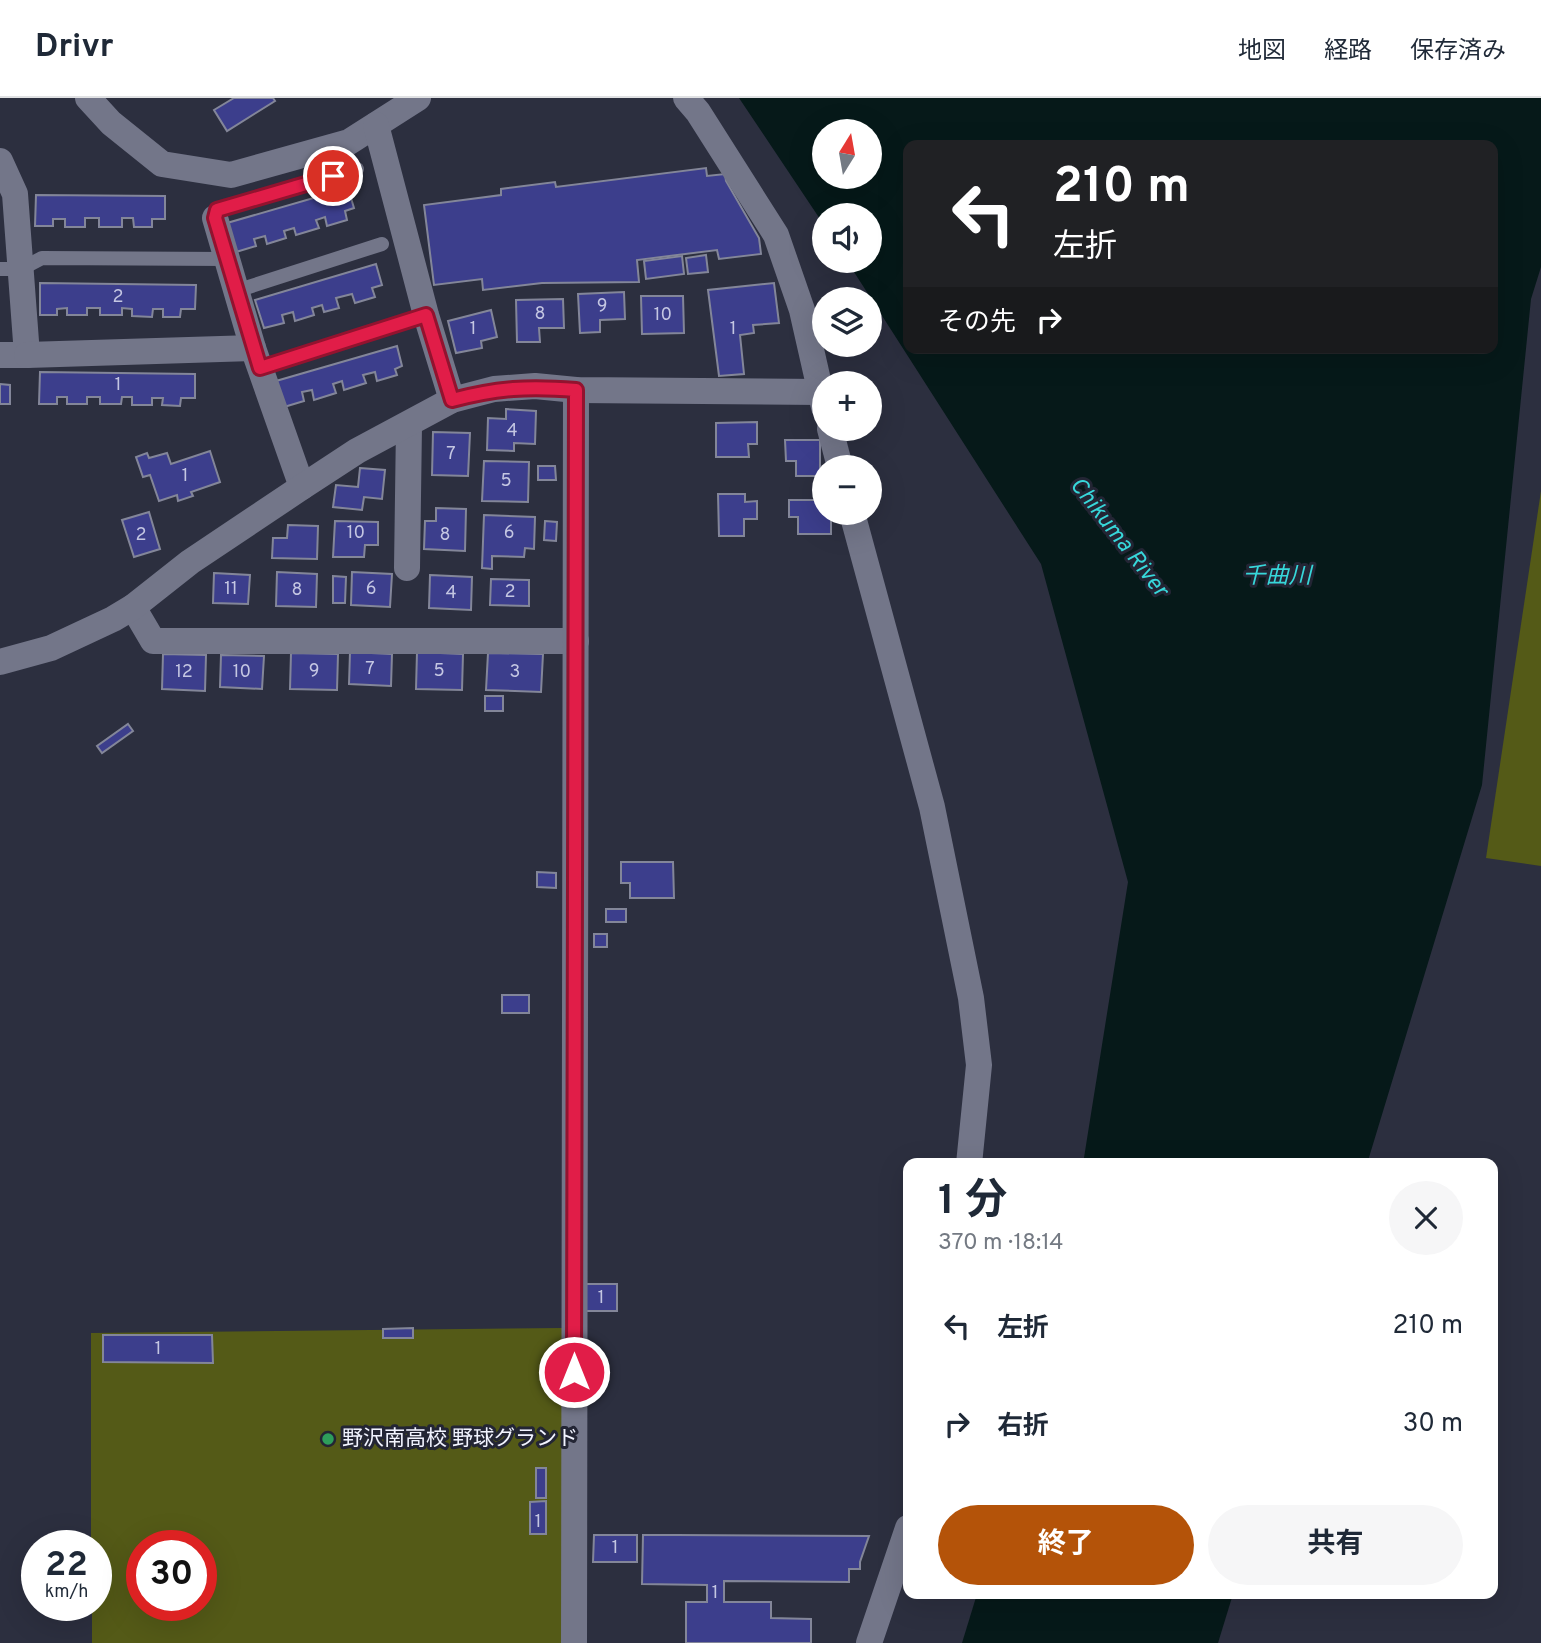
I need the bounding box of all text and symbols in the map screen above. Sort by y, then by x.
text: Drivr [35,27,114,69]
text: 地図 [1238,37,1286,67]
text: 経路 [1324,37,1372,67]
text: 保存済み [1410,37,1506,67]
north arrow [812,119,882,189]
map controls [812,119,882,525]
pin [303,146,363,206]
icon: arrive [314,157,352,195]
text: 210 m [1053,158,1190,220]
icon: left [938,168,1029,259]
button: sound [812,203,882,273]
text: 左折 [1053,228,1117,268]
house number: 2 [112,286,124,309]
button: layers [812,287,882,357]
house number: 9 [597,295,607,318]
icon: right [1030,301,1068,339]
house number: 8 [535,303,546,326]
house number: 10 [654,304,672,327]
text: その先 [938,307,1016,340]
house number: 1 [470,318,476,341]
house number: 1 [730,318,736,341]
button: + [812,371,882,441]
house number: 1 [115,374,121,397]
house number: 4 [506,420,518,443]
house number: 7 [446,443,456,466]
button: − [812,455,882,525]
house number: 1 [182,465,188,488]
house number: 5 [500,470,512,493]
water label: Chikuma River [1062,472,1175,606]
house number: 10 [347,522,365,545]
house number: 6 [504,522,514,545]
house number: 2 [135,524,147,547]
house number: 8 [440,524,451,547]
water label: 千曲川 [1243,563,1315,592]
house number: 11 [224,578,238,601]
house number: 6 [366,578,376,601]
house number: 8 [292,579,303,602]
house number: 2 [504,581,516,604]
house number: 4 [445,582,457,605]
house number: 7 [365,658,375,681]
house number: 9 [309,660,319,683]
house number: 5 [433,660,445,683]
house number: 12 [175,661,193,684]
house number: 10 [233,661,251,684]
house number: 3 [510,661,520,684]
text: 1 分 [938,1176,1007,1229]
button: close [1389,1181,1463,1255]
text: 370 m · 18:14 [938,1229,1064,1258]
house number: 1 [598,1287,604,1310]
icon: left [938,1307,976,1345]
text: 210 m [1393,1310,1463,1343]
text: 左折 [997,1313,1049,1346]
position arrow [537,1335,611,1409]
house number: 1 [155,1338,161,1361]
icon: right [938,1405,976,1443]
text: 30 m [1403,1408,1463,1441]
text: 右折 [997,1411,1049,1444]
place label: 野沢南高校 野球グランド [342,1426,578,1453]
marker: 野沢南高校 野球グランド [320,1431,336,1447]
button: 終了 [938,1505,1194,1585]
button: 共有 [1208,1505,1463,1585]
house number: 1 [535,1511,541,1534]
speed limit sign: 30 [126,1530,217,1621]
house number: 1 [612,1537,618,1560]
text: 22 [45,1544,88,1588]
text: km/h [45,1581,88,1604]
house number: 1 [712,1582,718,1605]

